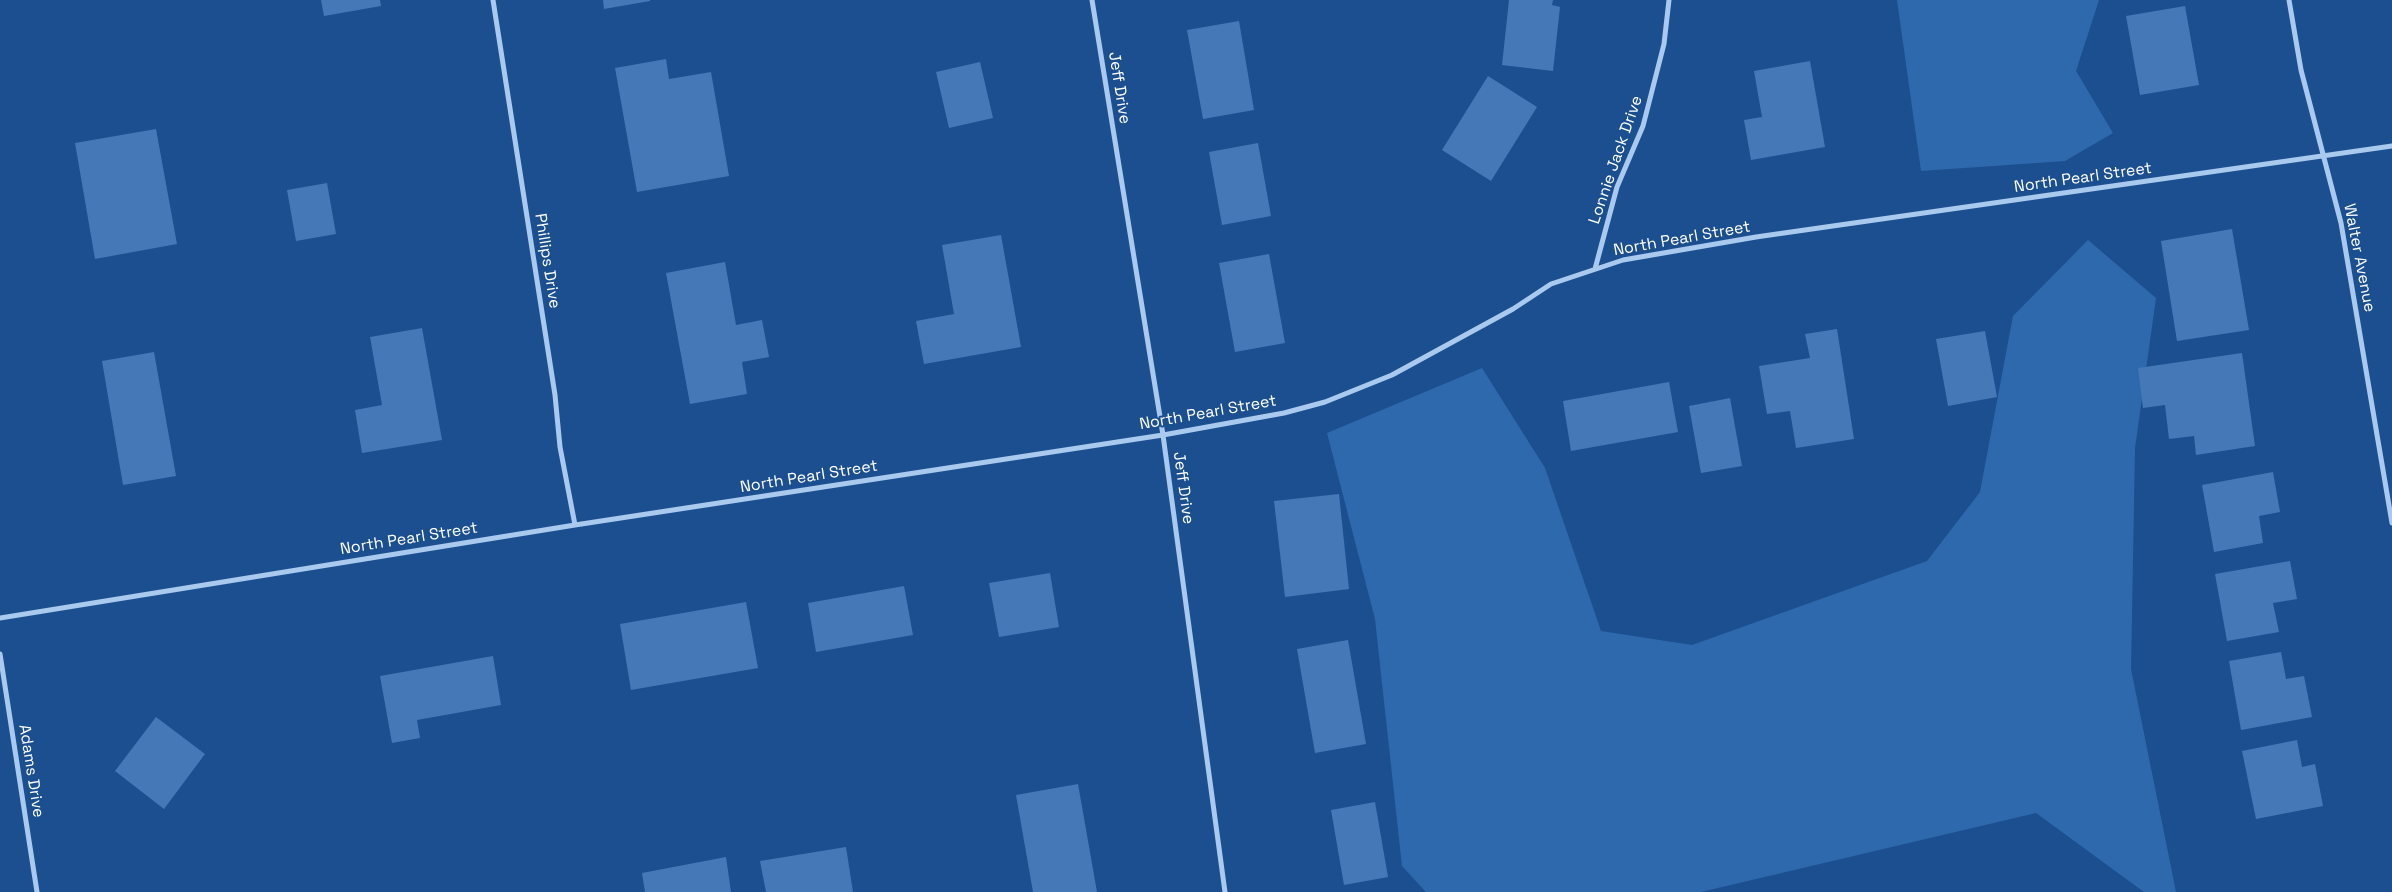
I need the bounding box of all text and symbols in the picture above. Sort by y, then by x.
street label: Jeff Drive [1104,51,1134,125]
street label: Lonnie Jack Drive [1585,93,1647,227]
street label: North Pearl Street [2013,159,2153,197]
street label: Walter Avenue [2339,202,2379,314]
street label: Phillips Drive [530,212,564,310]
street label: North Pearl Street [1612,217,1752,261]
street label: North Pearl Street [1138,391,1278,435]
street label: Jeff Drive [1168,451,1198,525]
street label: North Pearl Street [739,457,879,497]
street label: North Pearl Street [339,519,479,559]
street label: Adams Drive [14,723,48,819]

